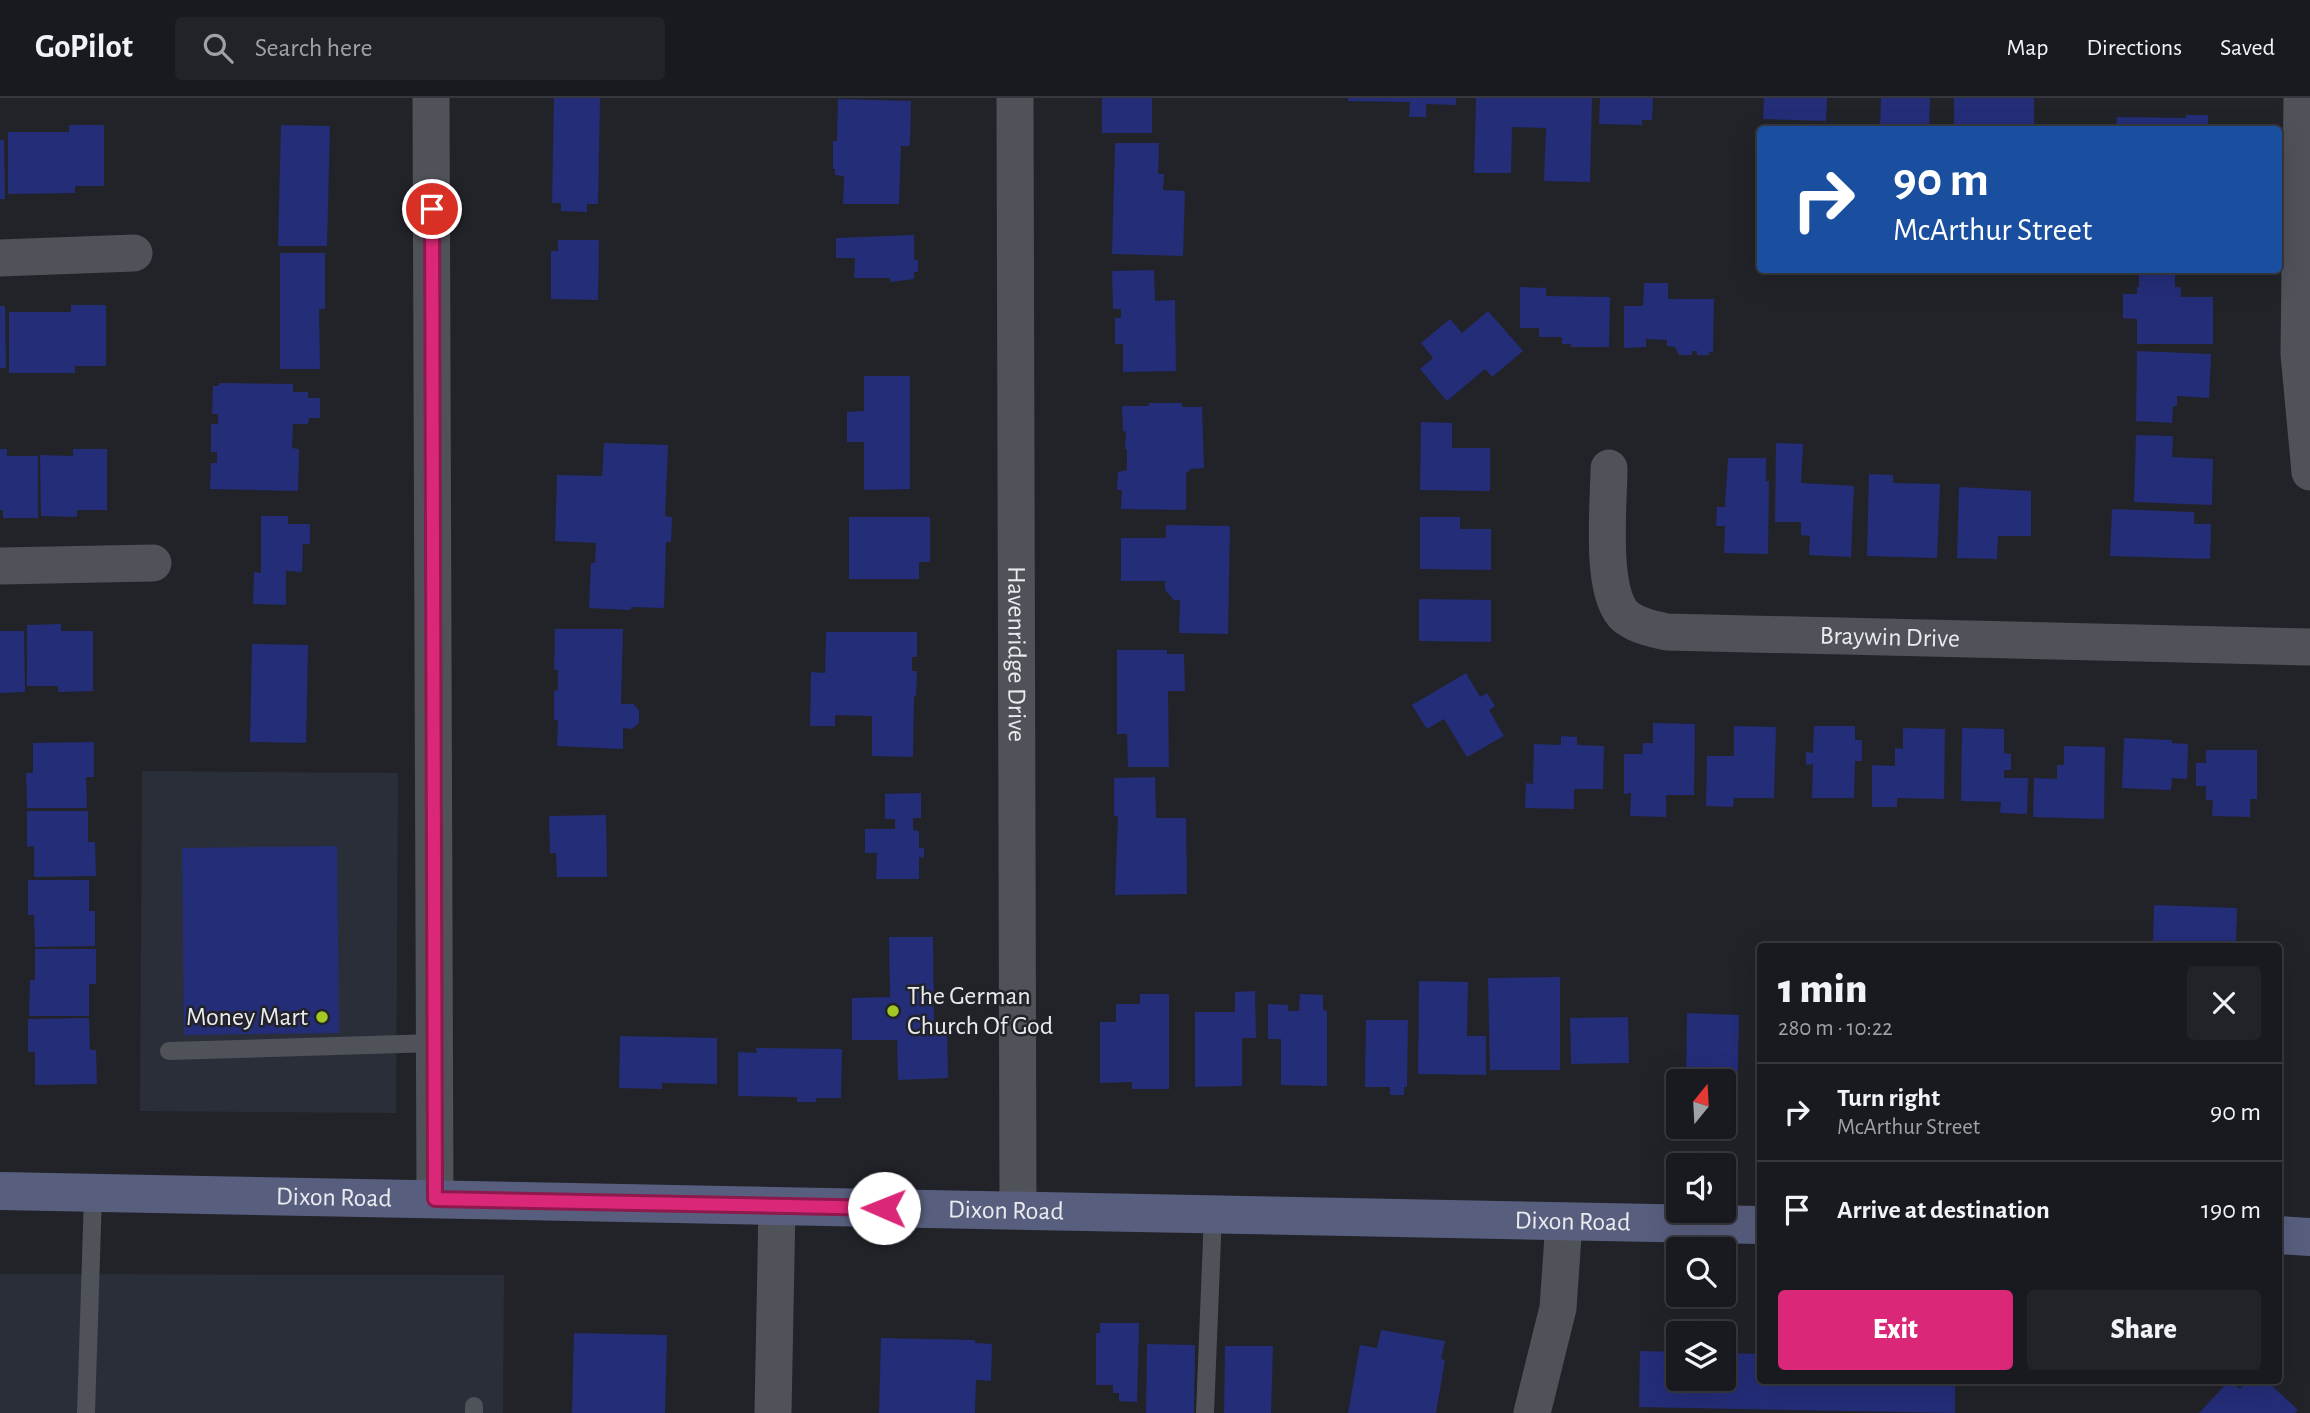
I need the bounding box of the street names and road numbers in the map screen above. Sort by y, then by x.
street label: Havenridge Drive [1003,566,1030,742]
street label: Braywin Drive [1819,623,1960,652]
street label: Dixon Road [276,1183,392,1212]
street label: Dixon Road [948,1196,1064,1225]
street label: Dixon Road [1514,1207,1631,1235]

